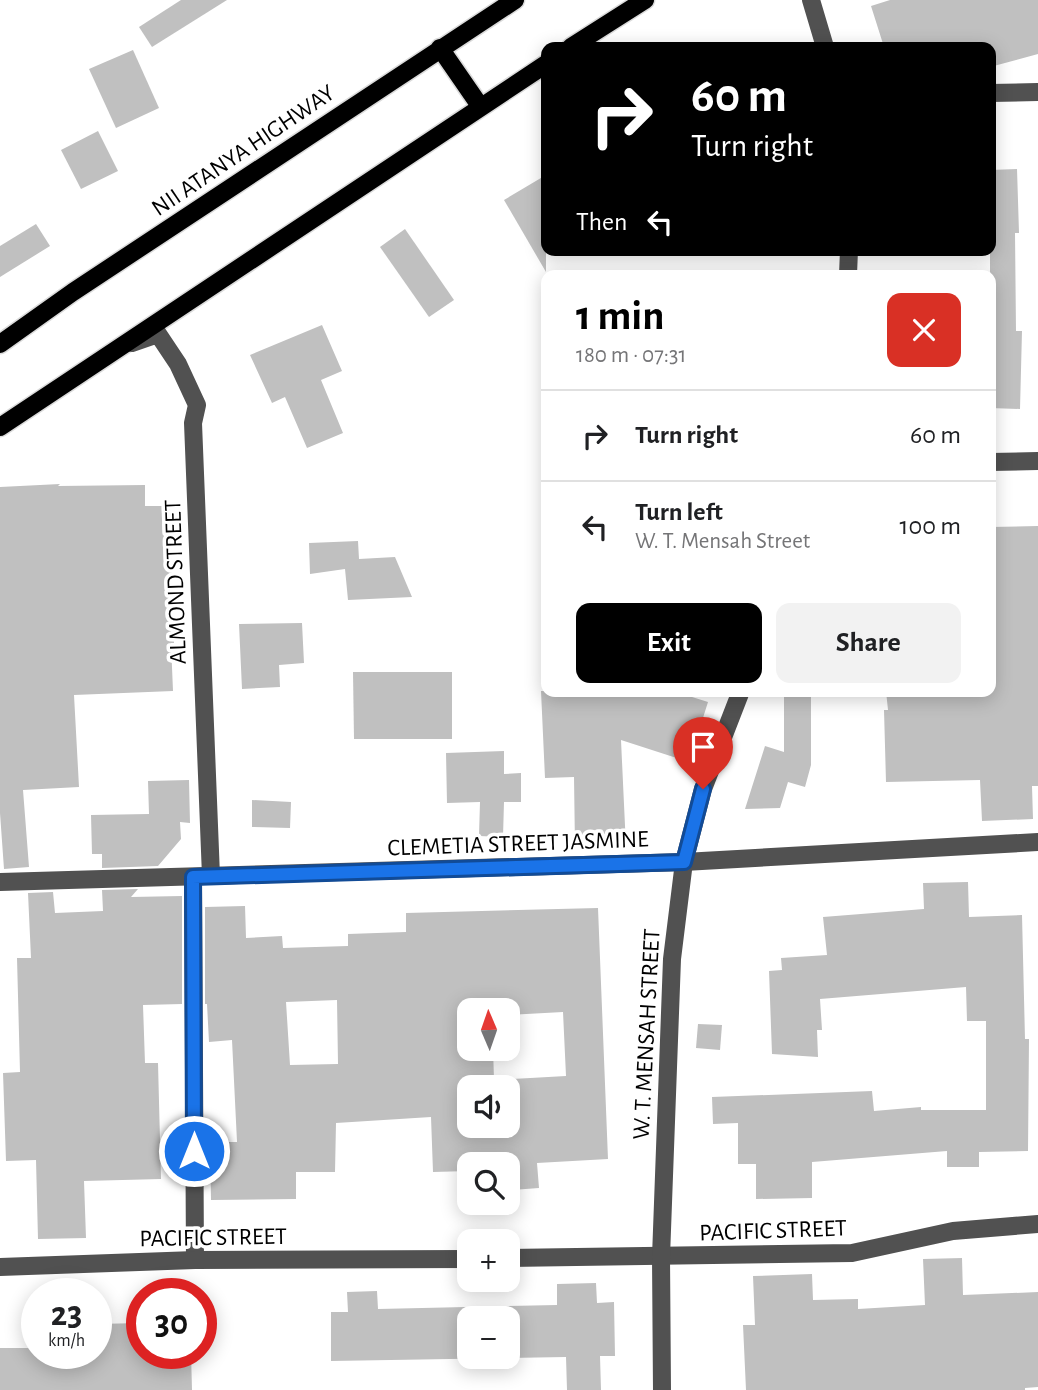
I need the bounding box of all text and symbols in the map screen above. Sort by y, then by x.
icon: right [576,70,667,161]
text: 60 m [691,72,787,121]
street label: NII ATANYA HIGHWAY [148,81,340,221]
text: Turn right [691,130,813,162]
icon: left [641,203,679,241]
text: Then [576,209,627,235]
button: close [887,293,961,367]
text: 1 min [576,295,665,337]
text: 180 m · 07:31 [576,344,686,367]
icon: right [576,417,614,455]
text: Turn right [635,422,738,448]
text: 60 m [910,422,961,448]
street label: ALMOND STREET [161,499,191,665]
text: Turn left [635,499,723,525]
icon: left [576,508,614,546]
text: 100 m [900,513,961,539]
text: W. T. Mensah Street [635,530,810,553]
button: Exit [576,603,762,683]
button: Share [776,603,961,683]
pin [673,717,733,789]
icon: arrive [684,728,722,766]
street label: CLEMETIA STREET JASMINE [387,827,650,861]
street label: W. T. MENSAH STREET [629,928,665,1140]
north arrow [457,998,520,1060]
map controls [457,998,520,1369]
button: sound [457,1075,520,1138]
position arrow [157,1114,231,1188]
button: search [457,1152,520,1215]
street label: PACIFIC STREET [699,1216,847,1246]
street label: PACIFIC STREET [139,1225,287,1251]
button: + [457,1229,520,1292]
speed limit sign: 30 [126,1278,217,1369]
text: 23 [51,1297,82,1332]
button: − [457,1306,520,1369]
text: km/h [48,1332,85,1350]

